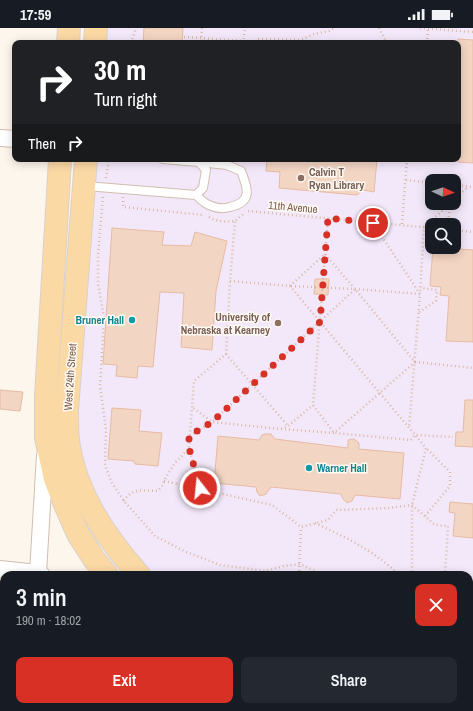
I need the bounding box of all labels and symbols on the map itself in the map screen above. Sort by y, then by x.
place label: Calvin T Ryan Library [309,165,364,192]
marker: Calvin T Ryan Library [296,173,306,183]
north arrow [425,174,461,210]
street label: 11th Avenue [268,198,318,216]
pin [356,206,390,240]
place label: University of Nebraska at Kearney [181,310,270,337]
place label: Bruner Hall [75,313,124,327]
marker: Bruner Hall [127,315,137,325]
marker: University of Nebraska at Kearney [273,318,283,328]
street label: West 24th Street [61,343,79,411]
place label: Warner Hall [317,461,367,475]
marker: Warner Hall [304,463,314,473]
position arrow [179,467,221,509]

